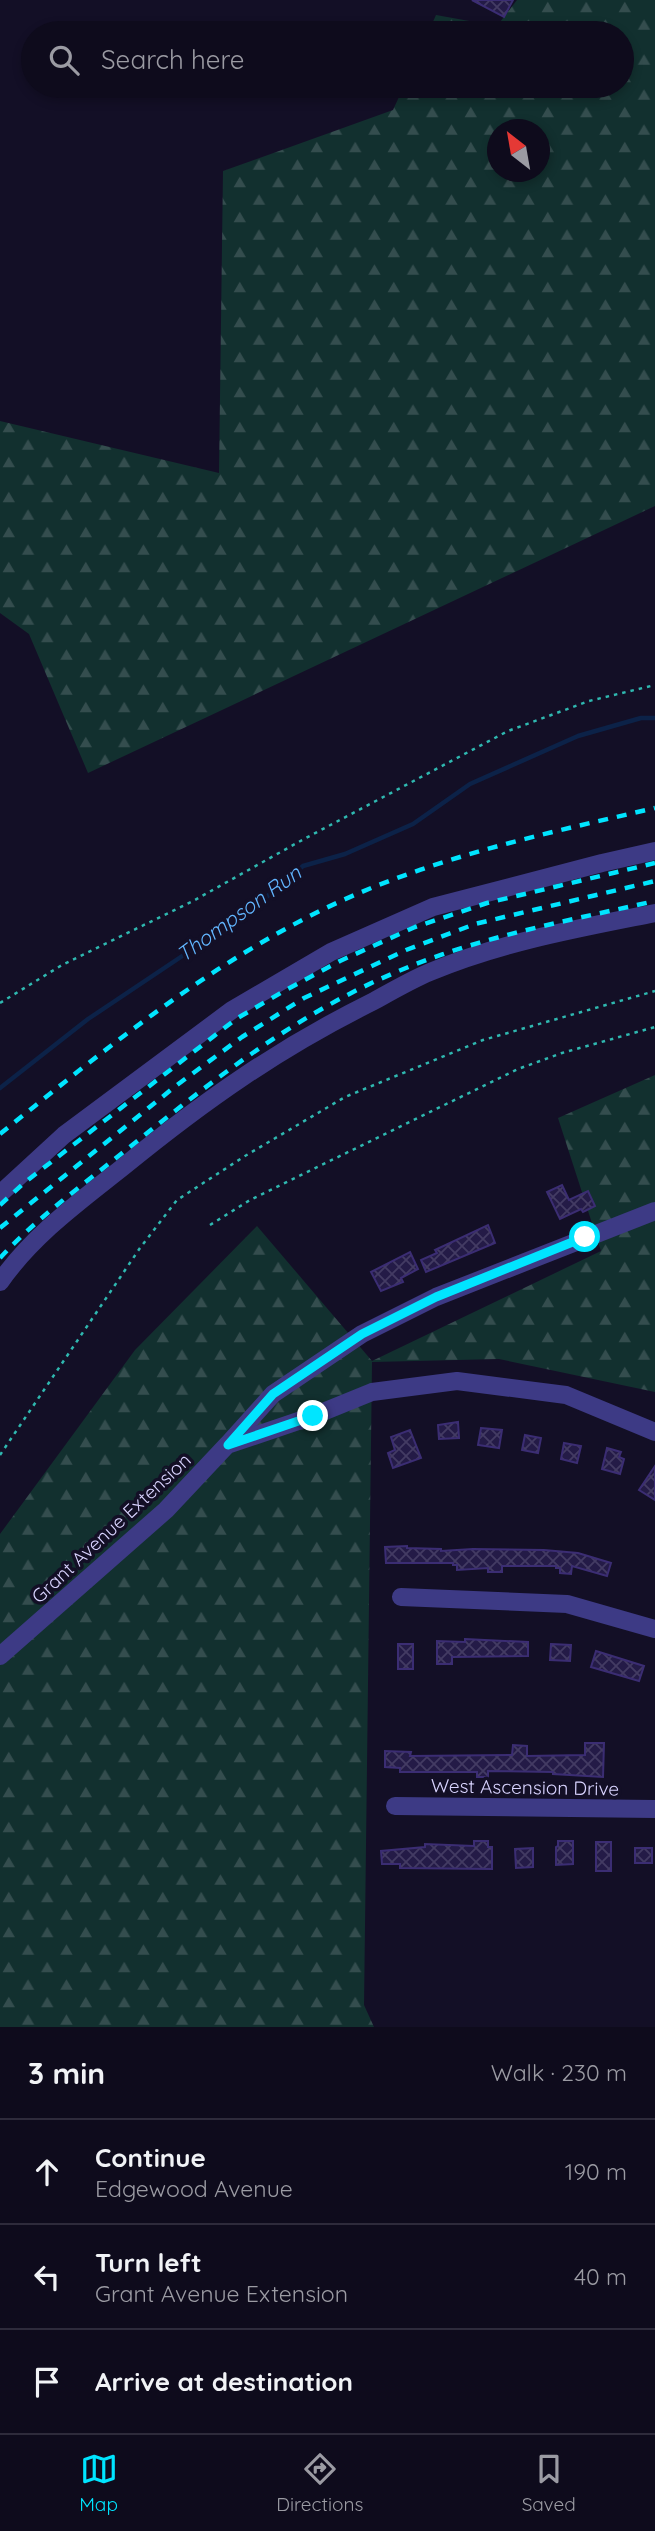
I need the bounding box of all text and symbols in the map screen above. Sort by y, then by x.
search box [21,21,634,98]
icon: search [45,41,83,79]
text: Search here [101,43,245,76]
north arrow [487,119,550,182]
water label: Thompson Run [171,859,306,967]
route start [569,1221,600,1252]
route end [297,1400,328,1431]
street label: Grant Avenue Extension [26,1448,196,1608]
street label: West Ascension Drive [431,1773,619,1801]
text: 3 min [28,2054,105,2092]
text: Walk · 230 m [491,2058,627,2087]
text: Continue [95,2141,206,2174]
icon: ahead [28,2153,66,2191]
text: 190 m [565,2157,627,2186]
text: Edgewood Avenue [95,2174,293,2203]
text: Turn left [95,2246,202,2279]
icon: left [28,2258,66,2296]
text: 40 m [574,2262,627,2291]
text: Grant Avenue Extension [95,2279,348,2308]
icon: arrive [28,2363,66,2401]
text: Arrive at destination [95,2365,353,2398]
tab: Map [79,2450,118,2516]
tab: Directions [276,2450,363,2516]
tab: Saved [522,2450,576,2516]

